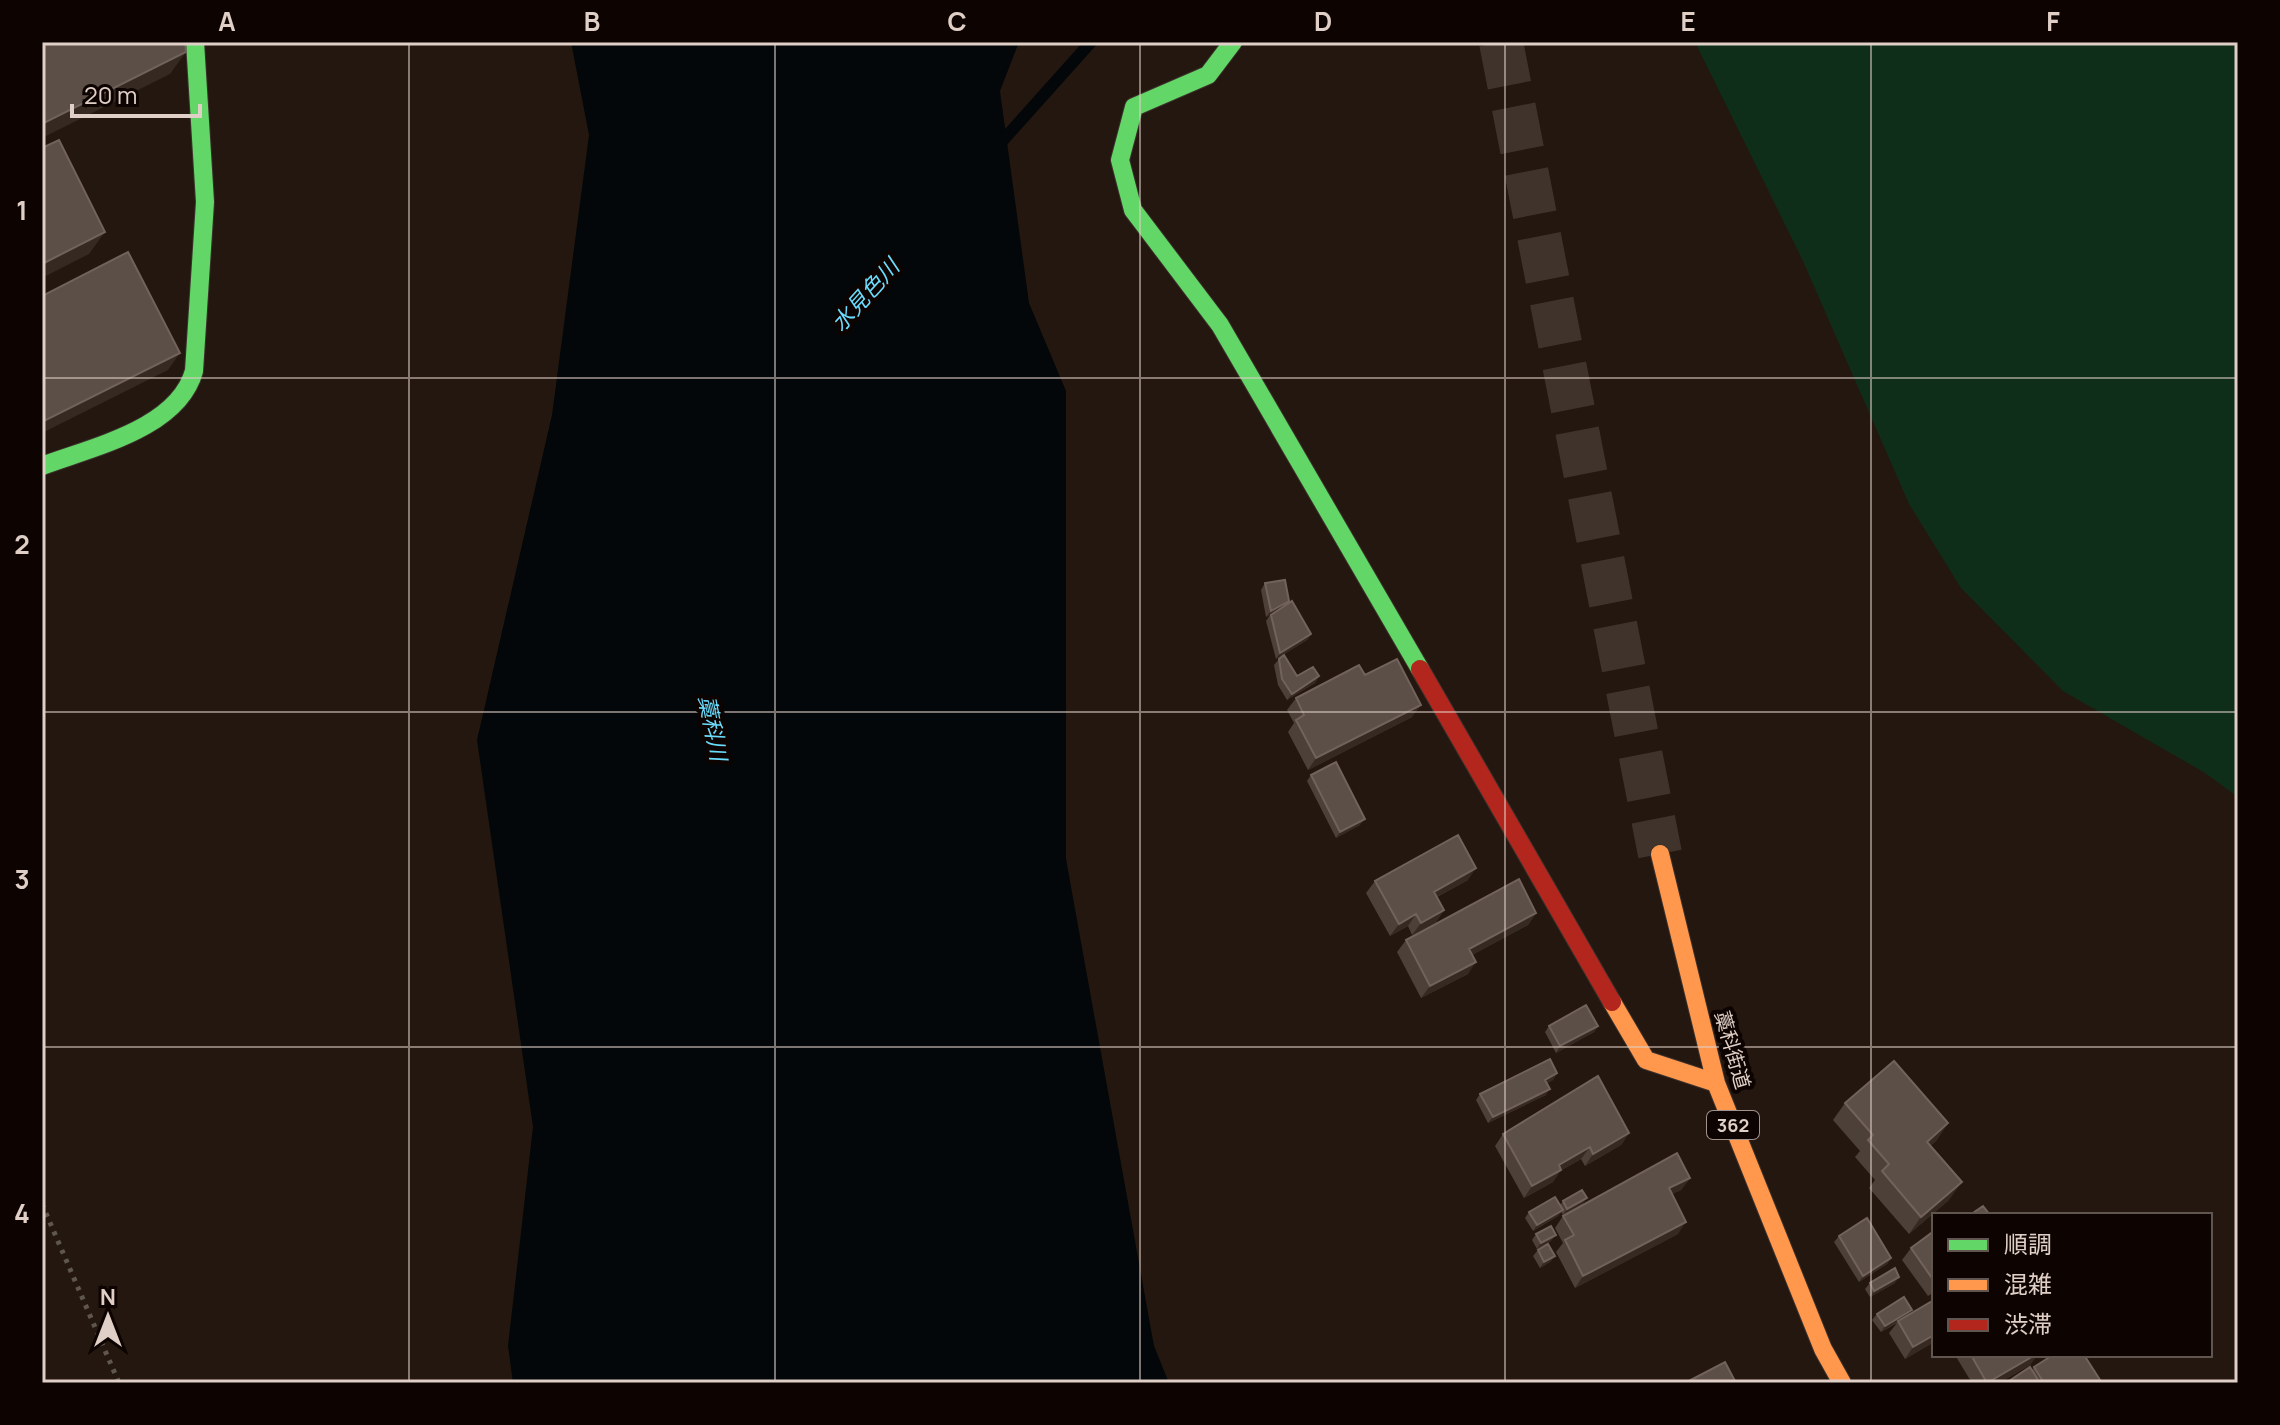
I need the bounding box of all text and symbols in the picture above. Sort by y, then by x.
text: A [218,3,236,39]
text: B [584,3,600,39]
text: C [947,3,967,39]
text: D [1314,3,1332,39]
text: E [1680,3,1696,39]
text: F [2046,3,2060,39]
scale bar [72,68,200,118]
text: 20 m [84,78,137,111]
text: 1 [16,192,28,228]
water label: 水見色川 [824,251,907,338]
text: 2 [14,526,30,562]
water label: 藁科川 [692,693,734,765]
text: 3 [14,861,30,897]
street label: 藁科街道 [1709,1008,1757,1092]
road number: 362 [1707,1111,1759,1139]
text: 4 [14,1195,30,1231]
legend [1932,1213,2212,1357]
text: 順調 [2004,1227,2052,1260]
text: 混雑 [2004,1267,2052,1300]
north arrow [68,1277,148,1357]
text: N [100,1282,116,1312]
text: 渋滞 [2004,1307,2052,1340]

